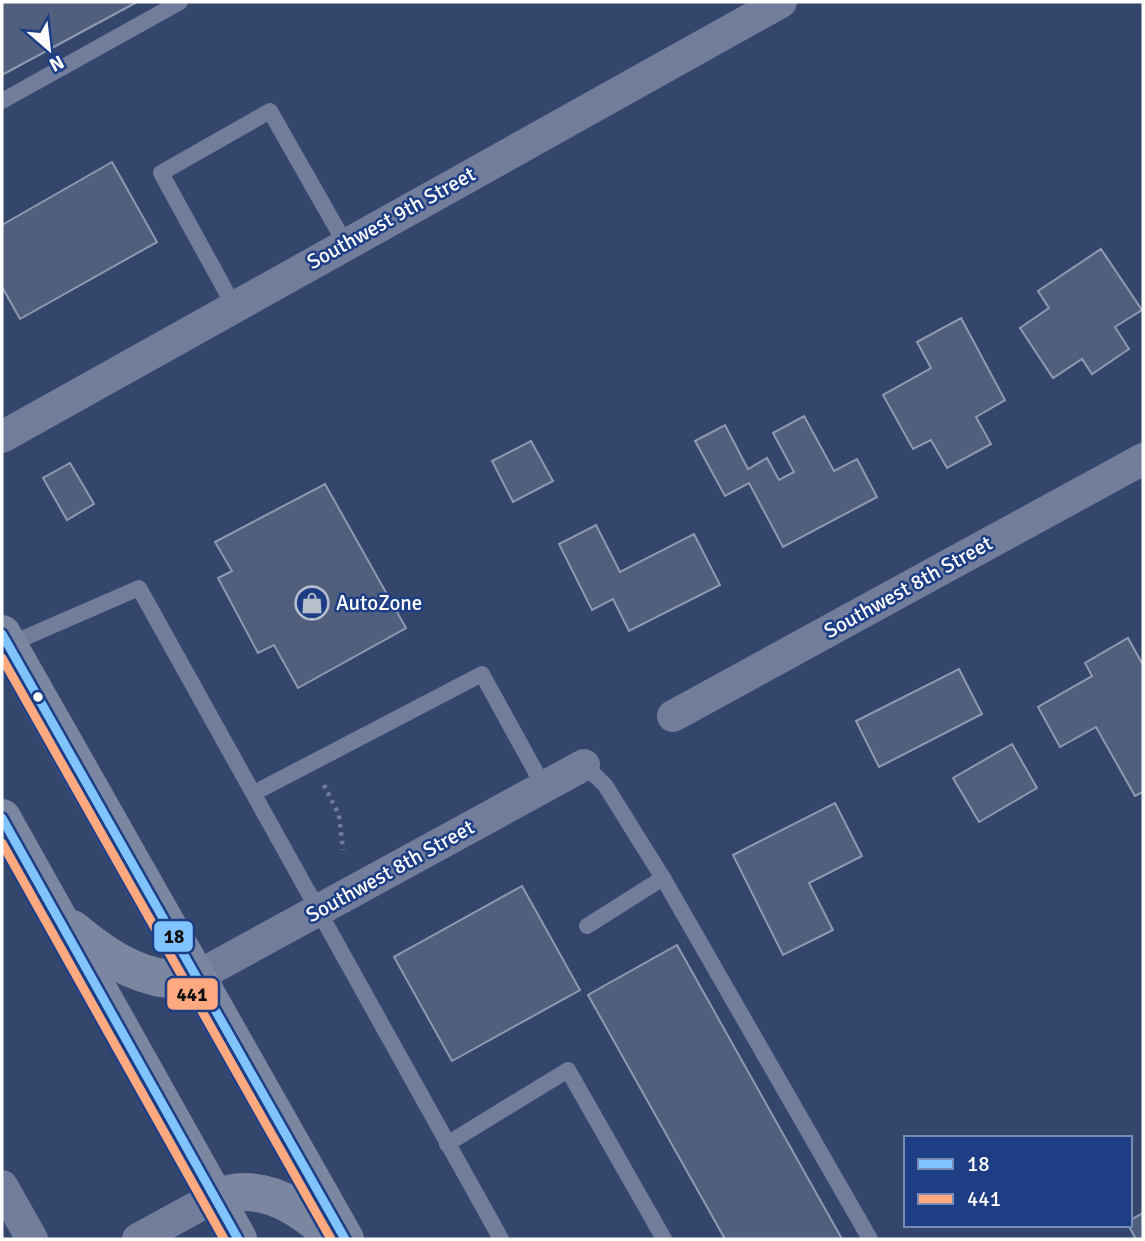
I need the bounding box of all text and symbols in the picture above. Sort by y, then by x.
north arrow [14,14,84,84]
text: N [45,49,68,77]
street label: Southwest 9th Street [302,161,480,275]
street label: Southwest 8th Street [819,530,997,644]
shop icon: AutoZone [293,584,331,622]
place label: AutoZone [336,590,422,616]
unlabelled marker [31,690,45,704]
street label: Southwest 8th Street [301,814,479,928]
line badge: 18 [153,920,194,953]
text: 18 [164,925,184,949]
line badge: 441 [166,977,219,1011]
text: 441 [177,983,207,1007]
legend [904,1136,1131,1227]
text: 18 [967,1151,990,1177]
text: 441 [967,1186,1001,1212]

